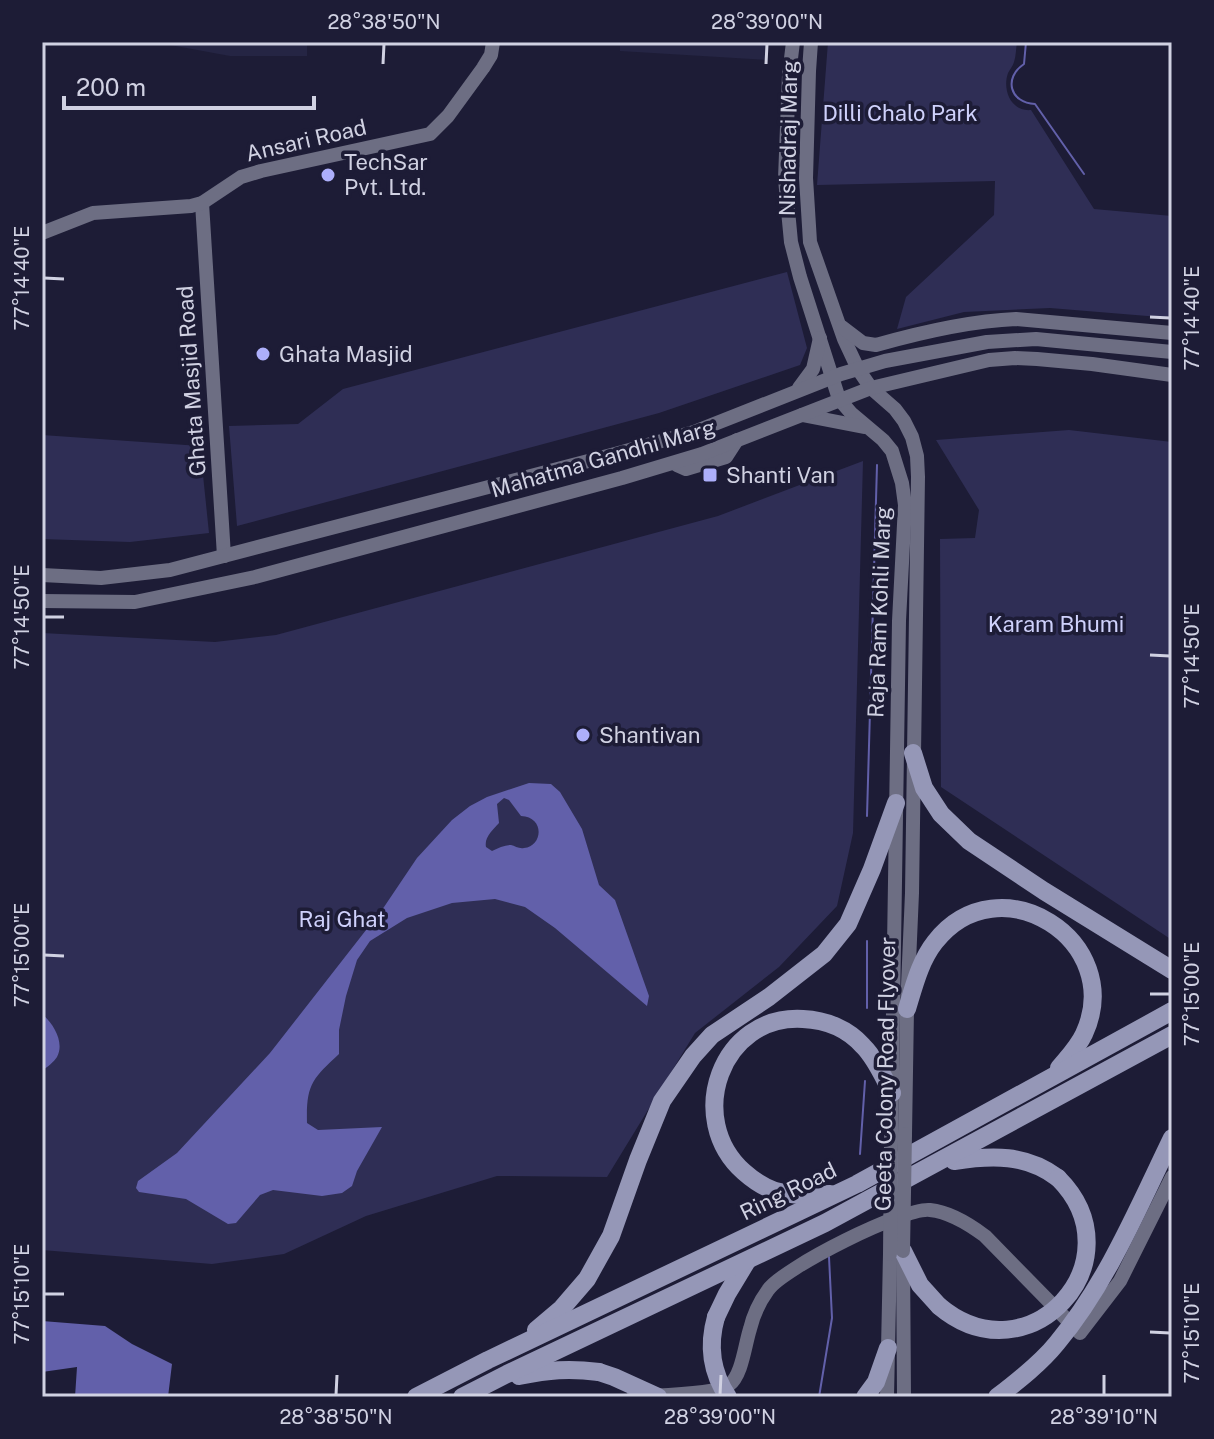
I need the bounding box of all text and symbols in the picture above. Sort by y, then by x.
text: 28°38'50"N [327,10,441,34]
text: 28°39'00"N [711,10,823,34]
scale bar [64,60,314,110]
street label: Nishadraj Marg [774,60,802,216]
text: 200 m [76,73,146,101]
park label: Dilli Chalo Park [822,100,978,126]
street label: Ansari Road [243,113,369,167]
place label: TechSar Pvt. Ltd. [344,149,428,200]
marker: TechSar Pvt. Ltd. [319,166,337,184]
text: 77°14'40"E [10,226,34,330]
text: 77°14'40"E [1180,266,1204,370]
street label: Ghata Masjid Road [171,285,211,477]
place label: Ghata Masjid [279,341,413,367]
marker: Ghata Masjid [254,345,272,363]
street label: Mahatma Gandhi Marg [488,413,718,503]
place label: Shanti Van [726,462,835,488]
marker: Shanti Van [701,466,719,484]
street label: Raja Ram Kohli Marg [862,506,896,718]
text: 77°14'50"E [10,564,34,670]
text: 77°14'50"E [1180,603,1204,709]
park label: Karam Bhumi [988,611,1124,637]
place label: Shantivan [599,722,700,748]
marker: Shantivan [574,726,592,744]
text: 77°15'00"E [10,903,34,1007]
park label: Raj Ghat [299,906,385,932]
street label: Geeta Colony Road Flyover [870,937,900,1211]
text: 77°15'00"E [1180,942,1204,1046]
street label: Ring Road [735,1156,841,1226]
text: 77°15'10"E [10,1244,34,1344]
text: 77°15'10"E [1180,1283,1204,1383]
text: 28°38'50"N [279,1405,393,1429]
text: 28°39'00"N [664,1405,776,1429]
text: 28°39'10"N [1050,1405,1158,1429]

